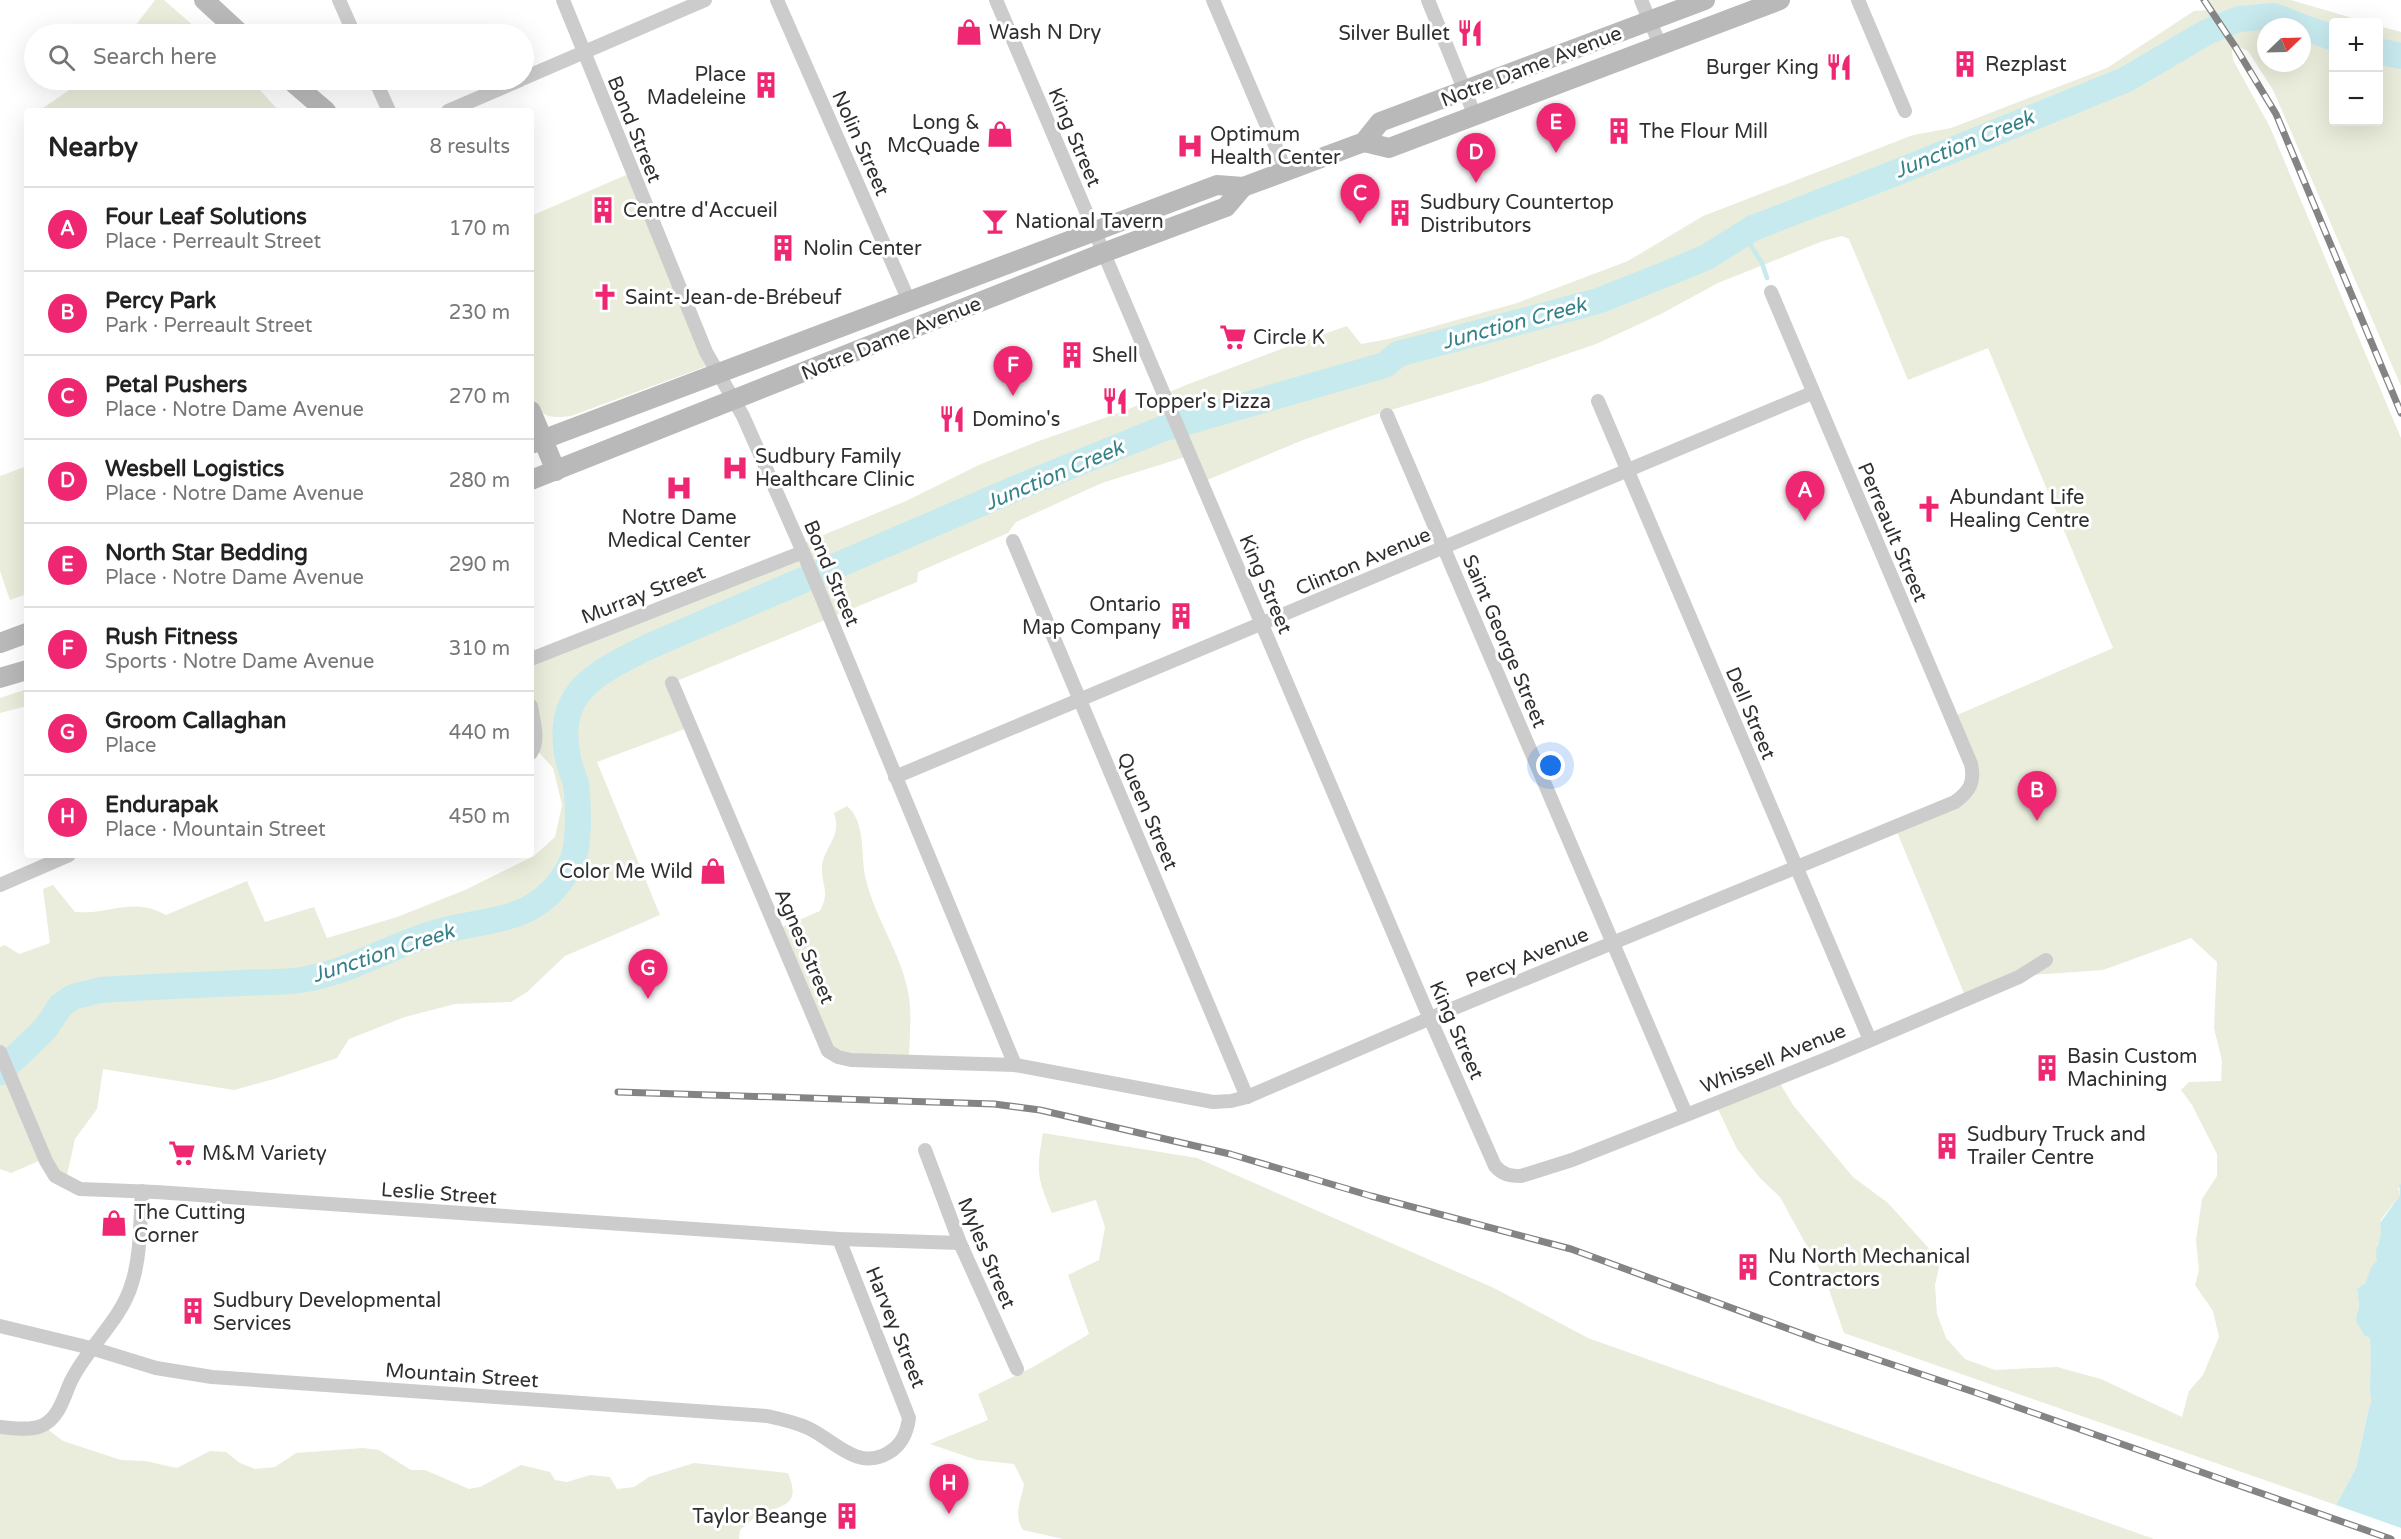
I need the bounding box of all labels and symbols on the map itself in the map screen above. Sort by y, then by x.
shop icon: Wash N Dry [954,17,984,47]
restaurant icon: Silver Bullet [1455,18,1485,48]
north arrow [2257,18,2311,72]
place label: Wash N Dry [989,21,1101,45]
street label: Notre Dame Avenue [1437,21,1625,113]
place label: Silver Bullet [1338,22,1450,46]
building icon: Rezplast [1950,49,1980,79]
restaurant icon: Burger King [1824,52,1854,82]
place label: Rezplast [1985,53,2067,77]
place label: Burger King [1706,56,1819,80]
place label: Place Madeleine [647,63,746,110]
building icon: Place Madeleine [751,70,781,100]
street label: Bond Street [602,72,667,187]
street label: King Street [1042,84,1106,191]
street label: Nolin Street [826,87,894,200]
pin: E [1536,104,1576,153]
water label: Junction Creek [1891,105,2039,184]
place label: Long & McQuade [887,111,980,158]
building icon: The Flour Mill [1604,116,1634,146]
shop icon: Long & McQuade [985,119,1015,149]
place label: The Flour Mill [1639,120,1768,144]
place label: Optimum Health Center [1210,123,1341,170]
hospital icon: Optimum Health Center [1175,131,1205,161]
pin: D [1456,134,1496,183]
pin: C [1340,174,1380,224]
place label: Sudbury Countertop Distributors [1420,191,1614,238]
building icon: Centre d'Accueil [588,195,618,225]
building icon: Sudbury Countertop Distributors [1385,198,1415,228]
place label: Centre d'Accueil [623,199,778,223]
bar icon: National Tavern [980,206,1010,236]
place label: National Tavern [1015,210,1164,234]
building icon: Nolin Center [768,233,798,263]
place label: Nolin Center [803,237,922,261]
church icon: Saint-Jean-de-Brébeuf [590,282,620,312]
place label: Saint-Jean-de-Brébeuf [625,286,842,310]
street label: Notre Dame Avenue [798,292,985,386]
water label: Junction Creek [1439,292,1590,355]
supermarket icon: Circle K [1218,322,1248,352]
place label: Circle K [1253,326,1325,350]
building icon: Shell [1057,340,1087,370]
place label: Shell [1092,344,1138,368]
pin: F [994,346,1032,396]
restaurant icon: Topper's Pizza [1100,386,1130,416]
place label: Topper's Pizza [1135,390,1271,414]
restaurant icon: Domino's [937,404,967,434]
place label: Domino's [972,408,1060,432]
water label: Junction Creek [981,434,1129,516]
place label: Sudbury Family Healthcare Clinic [755,445,915,492]
hospital icon: Sudbury Family Healthcare Clinic [720,453,750,483]
street label: Perreault Street [1852,459,1932,606]
pin: A [1786,472,1824,521]
hospital icon: Notre Dame Medical Center [664,473,694,503]
place label: Abundant Life Healing Centre [1949,486,2090,533]
church icon: Abundant Life Healing Centre [1914,494,1944,524]
place label: Notre Dame Medical Center [607,506,751,553]
street label: Bond Street [798,517,864,630]
street label: Clinton Avenue [1292,523,1435,601]
street label: King Street [1233,531,1297,638]
street label: Saint George Street [1457,551,1552,732]
street label: Murray Street [578,560,709,630]
place label: Ontario Map Company [1022,593,1161,640]
building icon: Ontario Map Company [1166,601,1196,631]
street label: Dell Street [1720,663,1780,764]
street label: Queen Street [1112,749,1183,874]
your location [1536,751,1565,780]
pin: B [2018,772,2056,821]
shop icon: Color Me Wild [698,856,728,886]
place label: Color Me Wild [559,860,693,884]
street label: Agnes Street [769,885,839,1008]
water label: Junction Creek [309,918,459,988]
street label: Percy Avenue [1463,922,1592,993]
pin: G [628,950,668,999]
street label: King Street [1424,977,1489,1084]
street label: Whissell Avenue [1697,1019,1850,1099]
place label: Basin Custom Machining [2067,1045,2197,1092]
building icon: Basin Custom Machining [2032,1053,2062,1083]
place label: Sudbury Truck and Trailer Centre [1967,1123,2146,1170]
building icon: Sudbury Truck and Trailer Centre [1932,1131,1962,1161]
supermarket icon: M&M Variety [167,1138,197,1168]
place label: M&M Variety [202,1142,327,1166]
street label: Leslie Street [380,1178,498,1210]
street label: Myles Street [952,1194,1020,1313]
place label: The Cutting Corner [134,1201,246,1248]
shop icon: The Cutting Corner [99,1208,129,1238]
place label: Nu North Mechanical Contractors [1768,1245,1970,1292]
building icon: Nu North Mechanical Contractors [1733,1252,1763,1282]
street label: Harvey Street [860,1263,930,1392]
place label: Sudbury Developmental Services [213,1289,441,1336]
building icon: Sudbury Developmental Services [178,1296,208,1326]
street label: Mountain Street [384,1359,540,1393]
pin: H [930,1464,968,1514]
building icon: Taylor Beange [832,1501,862,1531]
place label: Taylor Beange [692,1505,827,1529]

